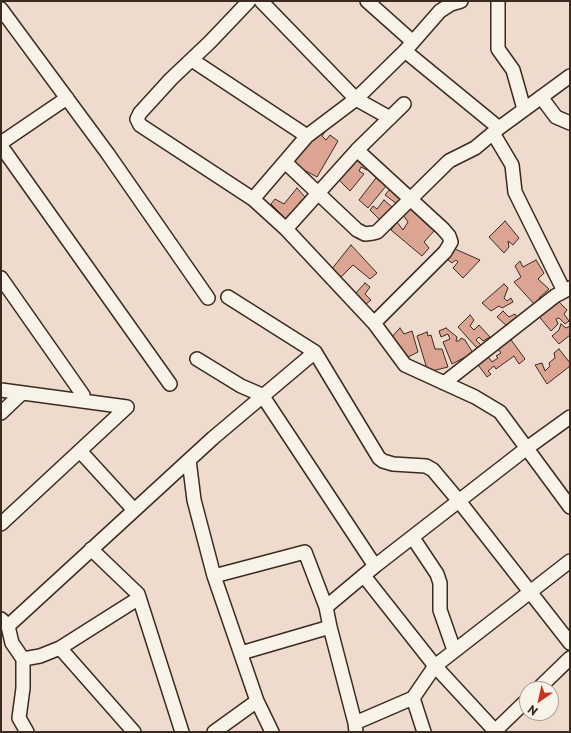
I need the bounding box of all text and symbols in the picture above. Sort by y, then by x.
north arrow [519,681,559,721]
text: N [524,701,541,720]

